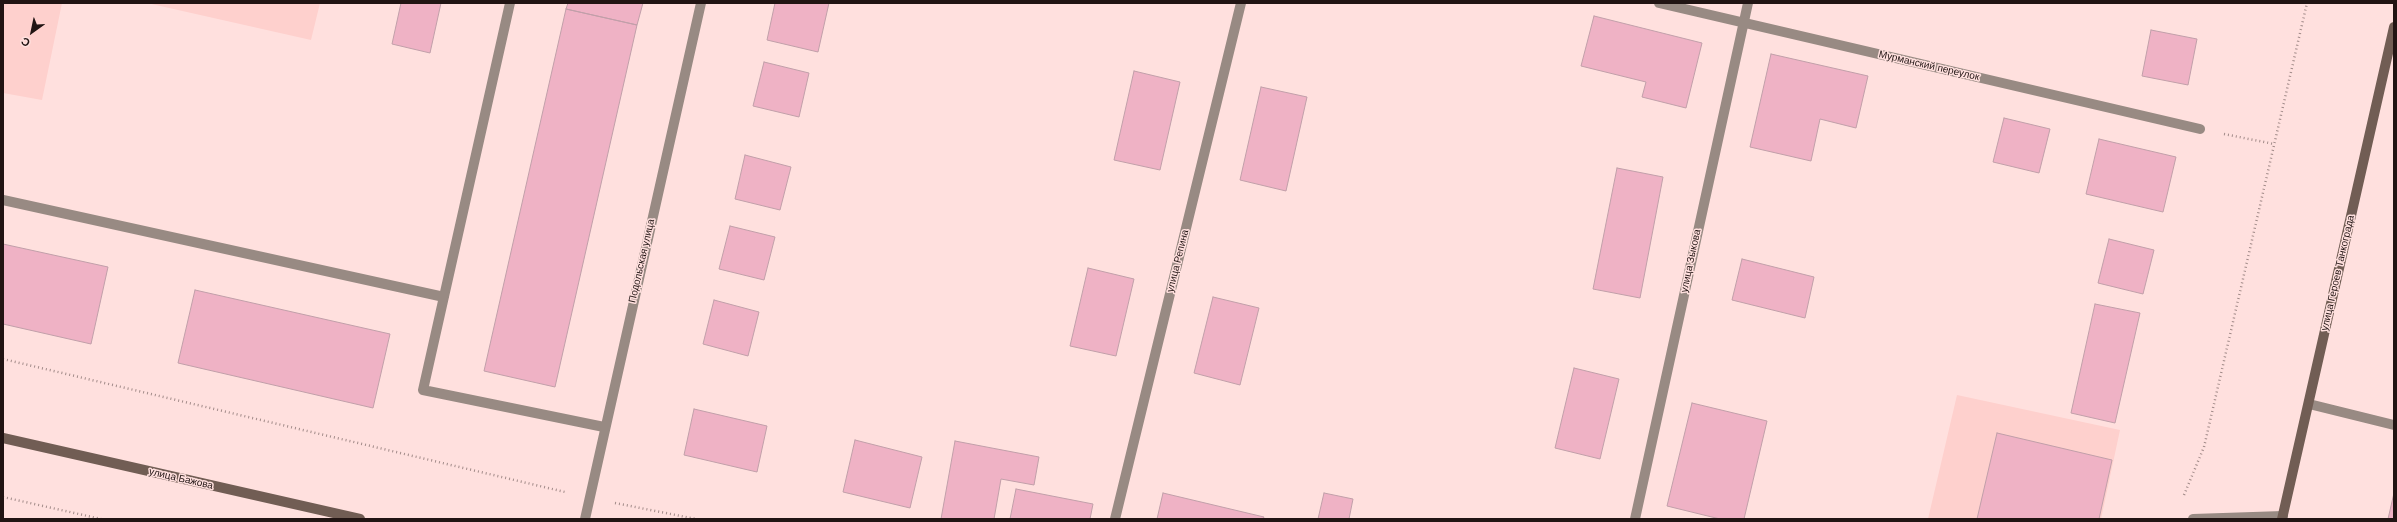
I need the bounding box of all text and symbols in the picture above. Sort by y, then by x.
north arrow [12,12,52,52]
text: С [19,35,32,49]
street label: Мурманский переулок [1878,49,1980,83]
street label: улица Героев Танкограда [2319,214,2357,332]
street label: Подольская улица [627,218,657,304]
street label: улица Репина [1164,228,1192,294]
street label: улица Зыкова [1678,228,1704,294]
street label: улица Бажова [148,466,214,492]

